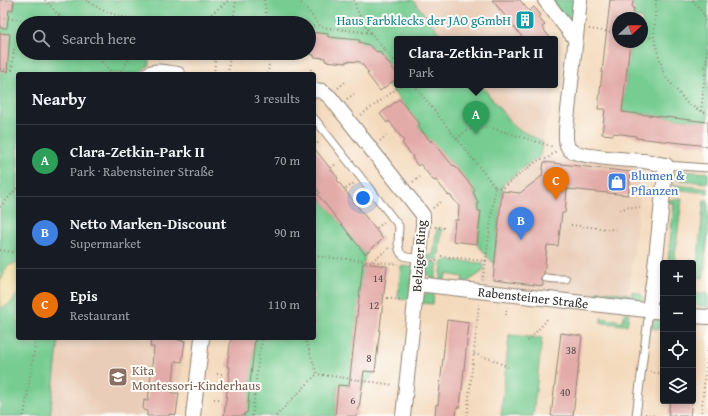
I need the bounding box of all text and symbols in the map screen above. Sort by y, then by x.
building icon: Haus Farbklecks der JAO gGmbH [514,9,536,31]
place label: Haus Farbklecks der JAO gGmbH [337,11,511,30]
north arrow [612,12,648,48]
search box [16,16,316,60]
icon: search [30,27,52,49]
text: Search here [62,28,136,49]
popup [394,36,558,88]
text: Clara-Zetkin-Park II [409,42,543,63]
text: Park [409,63,434,82]
text: Nearby [32,86,86,111]
text: 3 results [254,89,300,108]
pin: A [463,101,489,134]
text: Clara-Zetkin-Park II [70,141,205,162]
text: A [41,151,49,170]
text: 70 m [274,151,300,170]
text: Park · Rabensteiner Straße [70,162,214,181]
place label: Blumen & Pflanzen [631,166,685,200]
pin: C [543,167,569,200]
shop icon: Blumen & Pflanzen [606,171,628,193]
your location [353,188,373,208]
pin: B [508,207,534,240]
text: Netto Marken-Discount [70,213,226,234]
street label: Belziger Ring [407,219,431,293]
text: B [41,223,49,242]
text: 90 m [274,223,300,242]
text: Supermarket [70,234,141,253]
map controls [660,260,696,404]
button: + [660,260,696,296]
house number: 14 [373,270,383,286]
street label: Rabensteiner Straße [477,282,589,313]
text: Epis [70,285,98,306]
text: C [41,295,49,314]
text: 110 m [268,295,300,314]
button: − [660,296,696,332]
house number: 12 [369,297,379,313]
text: Restaurant [70,306,130,325]
button: locate [660,332,696,368]
house number: 38 [566,342,576,358]
house number: 8 [366,350,372,366]
place label: Kita Montessori-Kinderhaus [132,361,260,395]
school or university icon: Kita Montessori-Kinderhaus [107,366,129,388]
button: layers [660,368,696,404]
house number: 40 [560,384,570,400]
house number: 6 [350,392,356,408]

